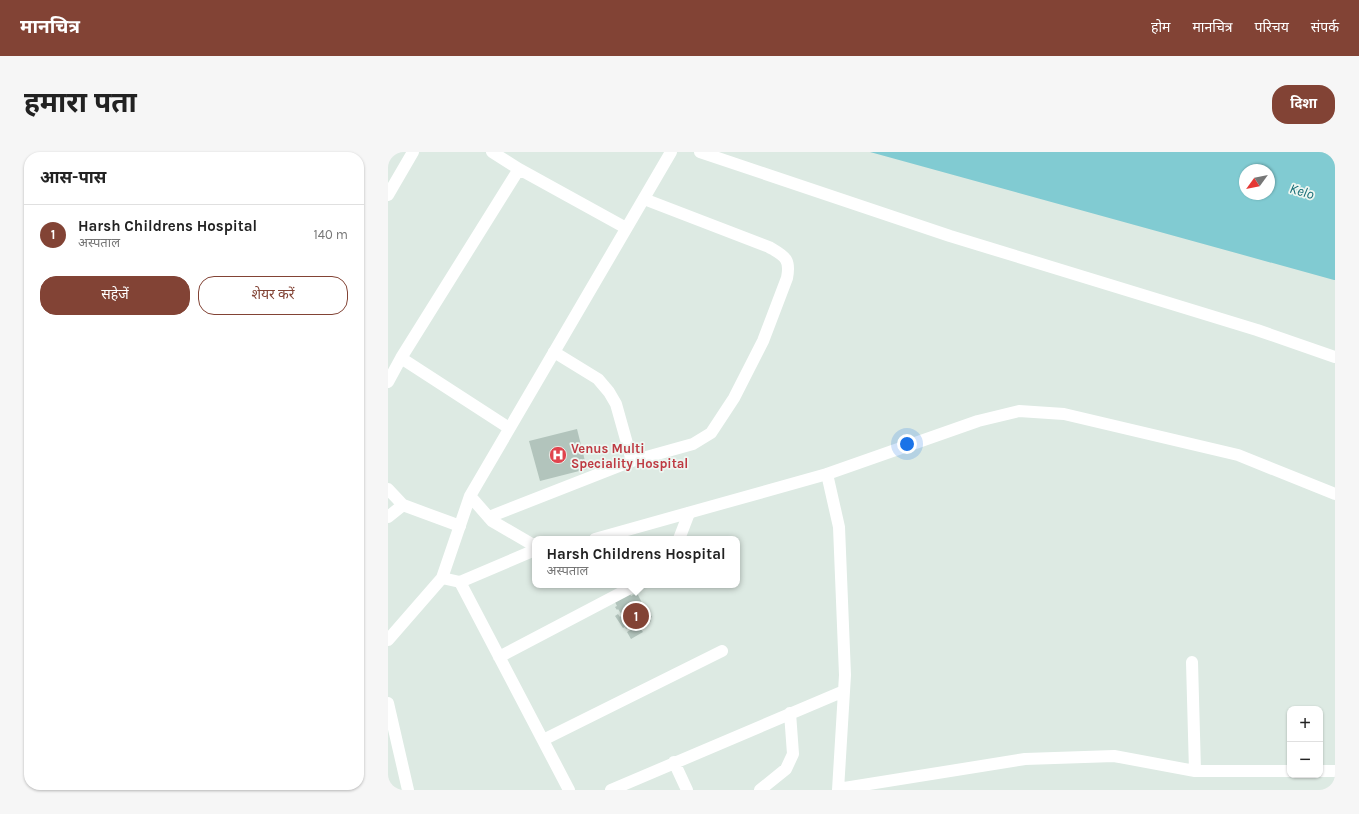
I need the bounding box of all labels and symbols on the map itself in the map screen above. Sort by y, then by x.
north arrow [1239,164,1275,200]
water label: Kelo [1288,180,1316,203]
your location [897,434,917,454]
place label: Venus Multi Speciality Hospital [571,441,688,471]
hospital icon: Venus Multi Speciality Hospital [548,445,568,465]
pin: 1 [623,601,649,631]

